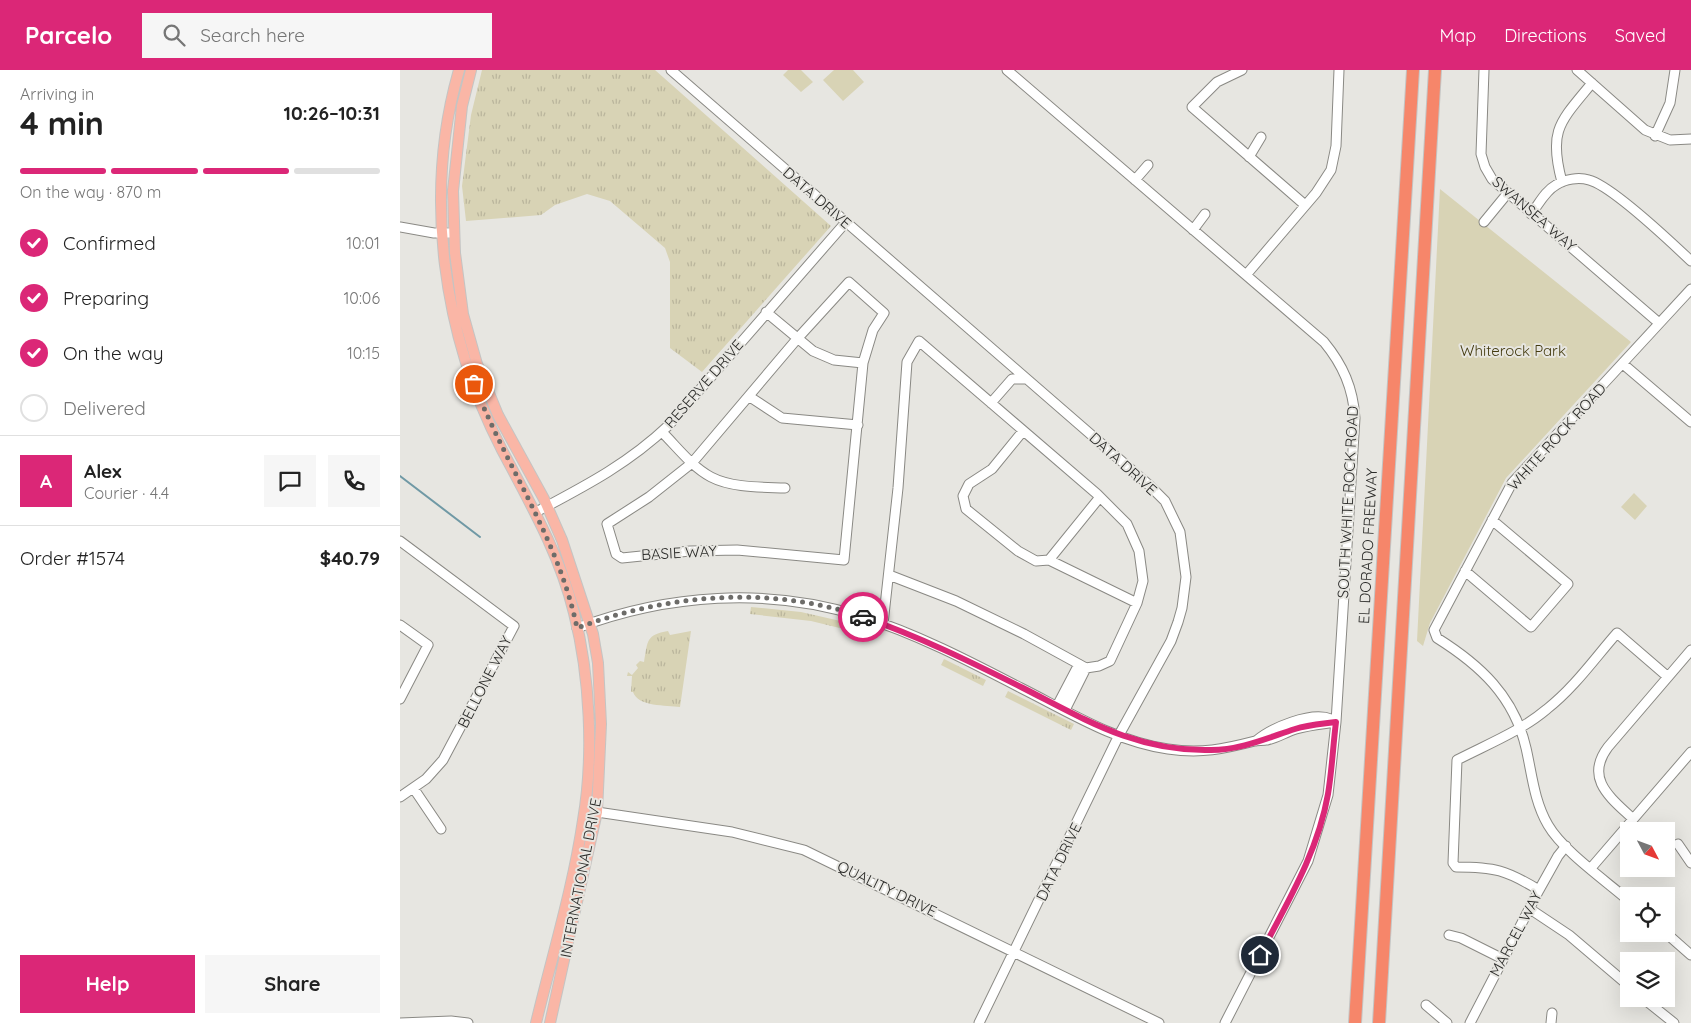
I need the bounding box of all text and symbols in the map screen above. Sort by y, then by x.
search box [142,13,492,58]
text: Parcelo [25,20,112,50]
icon: search [160,21,188,49]
text: Search here [200,23,305,47]
text: Map [1439,24,1476,47]
text: Directions [1504,24,1587,47]
text: Saved [1615,24,1666,47]
text: Arriving in [20,84,94,104]
text: 10:26–10:31 [284,101,380,125]
text: 4 min [20,103,104,143]
street label: DATA DRIVE [779,163,856,233]
street label: SWANSEA WAY [1488,172,1581,256]
text: On the way · 870 m [20,182,161,202]
icon: check [20,229,48,257]
text: Confirmed [63,231,156,255]
text: 10:01 [346,233,380,253]
icon: check [20,284,48,312]
text: Preparing [63,286,149,310]
text: 10:06 [343,288,380,308]
street label: RESERVE DRIVE [660,336,747,432]
icon: check [20,339,48,367]
text: On the way [63,341,164,365]
park label: Whiterock Park [1460,341,1566,360]
text: 10:15 [347,343,380,363]
pin [453,363,495,405]
icon: bag [460,370,488,398]
street label: WHITE ROCK ROAD [1503,379,1610,494]
text: Delivered [63,396,146,420]
street label: SOUTH WHITE ROCK ROAD [1333,405,1362,599]
street label: DATA DRIVE [1085,428,1161,499]
button: chat [264,455,316,507]
button: phone [328,455,380,507]
text: Alex [84,459,122,483]
street label: EL DORADO FREEWAY [1354,467,1381,624]
text: A [40,469,52,493]
text: Courier · 4.4 [84,483,169,503]
street label: BASIE WAY [641,541,718,564]
text: Order #1574 [20,546,125,570]
text: $40.79 [320,546,380,570]
courier [838,592,888,642]
icon: car [849,603,877,631]
street label: BELLONE WAY [453,632,516,731]
street label: INTERNATIONAL DRIVE [556,796,605,959]
street label: DATA DRIVE [1031,819,1086,904]
north arrow [1620,822,1675,878]
map controls [1620,822,1675,1007]
street label: QUALITY DRIVE [834,856,940,921]
street label: MARCEL WAY [1485,887,1546,980]
button: locate [1620,887,1675,942]
pin [1239,934,1281,976]
icon: home [1246,941,1274,969]
button: layers [1620,952,1675,1007]
button: Help [20,955,195,1013]
button: Share [205,955,380,1013]

